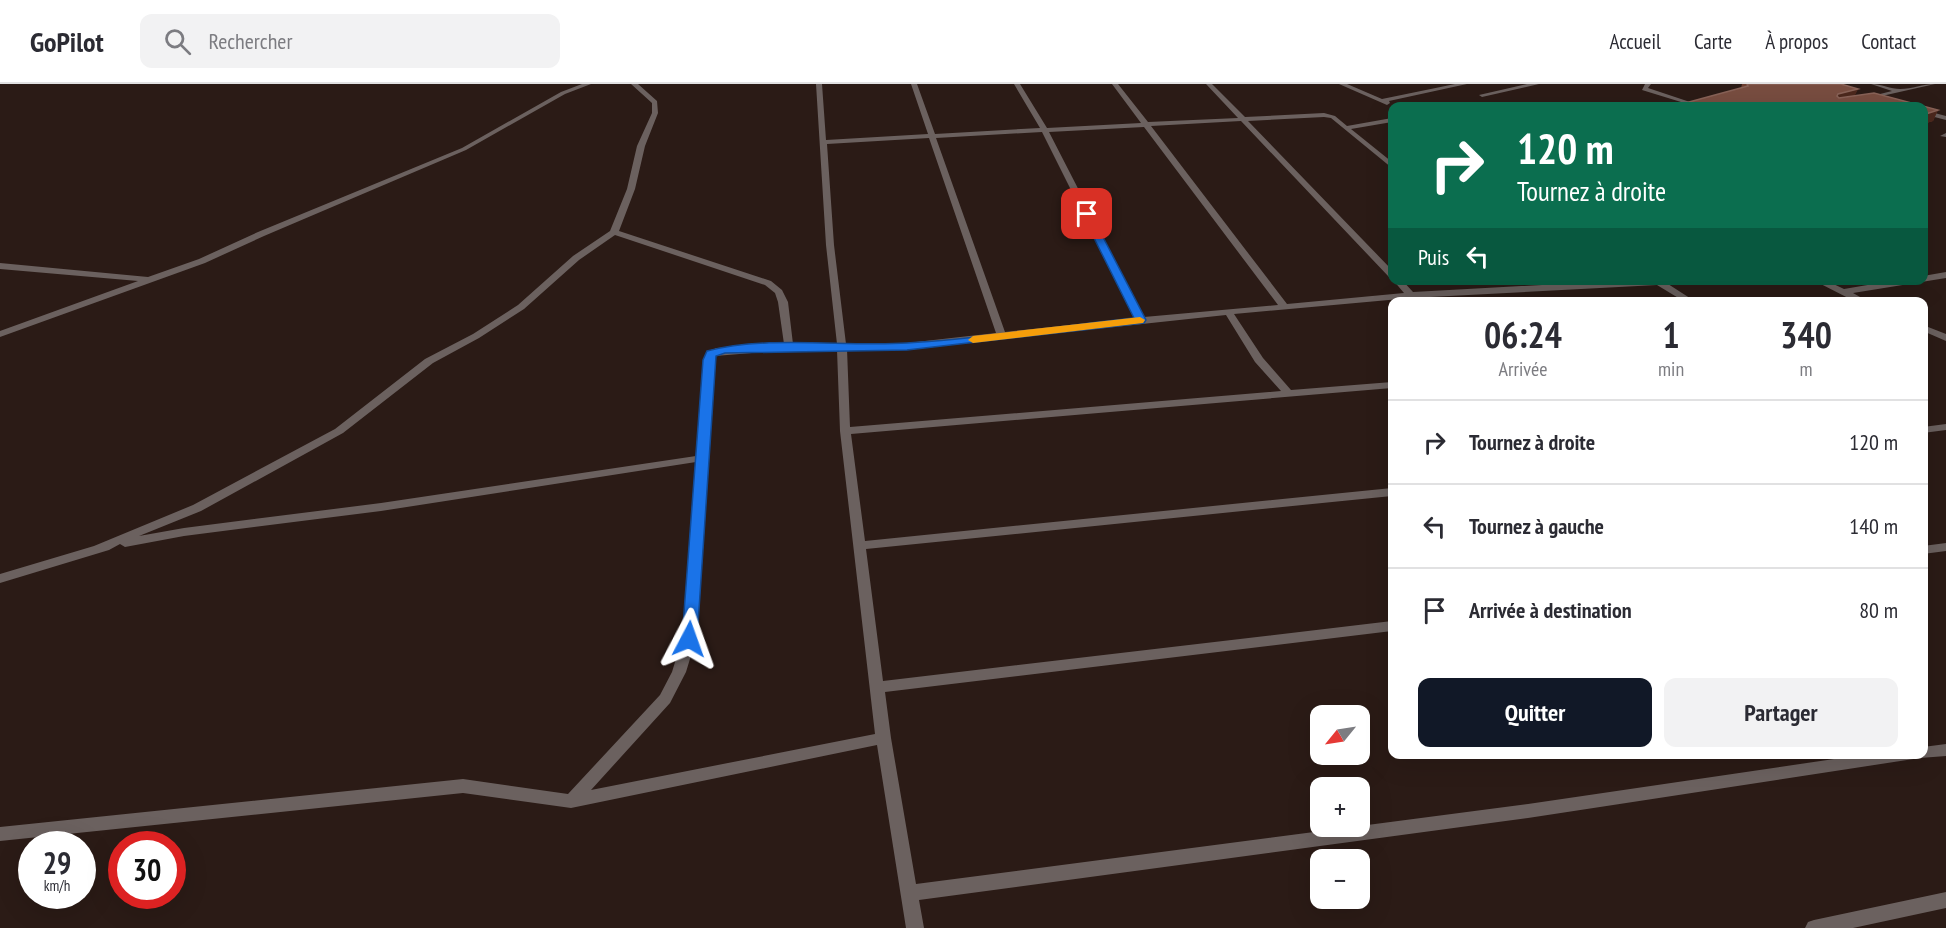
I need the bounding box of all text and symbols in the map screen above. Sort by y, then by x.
search box [140,14,560,68]
text: GoPilot [30,23,104,60]
icon: search [161,25,194,58]
text: Rechercher [209,27,292,55]
text: Accueil [1609,28,1661,55]
text: Carte [1694,28,1732,55]
text: À propos [1765,28,1828,55]
text: Contact [1861,28,1916,55]
text: 120 m [1517,121,1614,176]
icon: right [1418,126,1496,204]
text: Tournez à droite [1517,174,1666,208]
pin [1061,188,1112,239]
icon: arrive [1070,197,1103,230]
icon: left [1461,240,1494,273]
text: Puis [1418,243,1449,271]
text: 06:24 [1484,311,1562,358]
text: 1 [1662,311,1680,358]
text: 340 [1780,311,1832,358]
text: Arrivée [1499,356,1547,382]
text: min [1658,356,1684,382]
text: m [1800,356,1813,382]
icon: right [1418,426,1451,459]
text: Tournez à droite [1469,428,1595,456]
text: 120 m [1849,428,1898,456]
icon: left [1418,510,1451,543]
text: Tournez à gauche [1469,512,1604,540]
text: 140 m [1849,512,1898,540]
icon: arrive [1418,594,1451,627]
text: Arrivée à destination [1469,596,1632,624]
text: 80 m [1859,596,1898,624]
position arrow [657,607,721,671]
button: Quitter [1418,678,1652,747]
button: Partager [1664,678,1898,747]
north arrow [1310,705,1370,765]
map controls [1310,705,1370,909]
button: + [1310,777,1370,837]
speed limit sign: 30 [108,831,186,909]
text: 29 [43,843,71,882]
button: − [1310,849,1370,909]
text: km/h [44,876,70,895]

